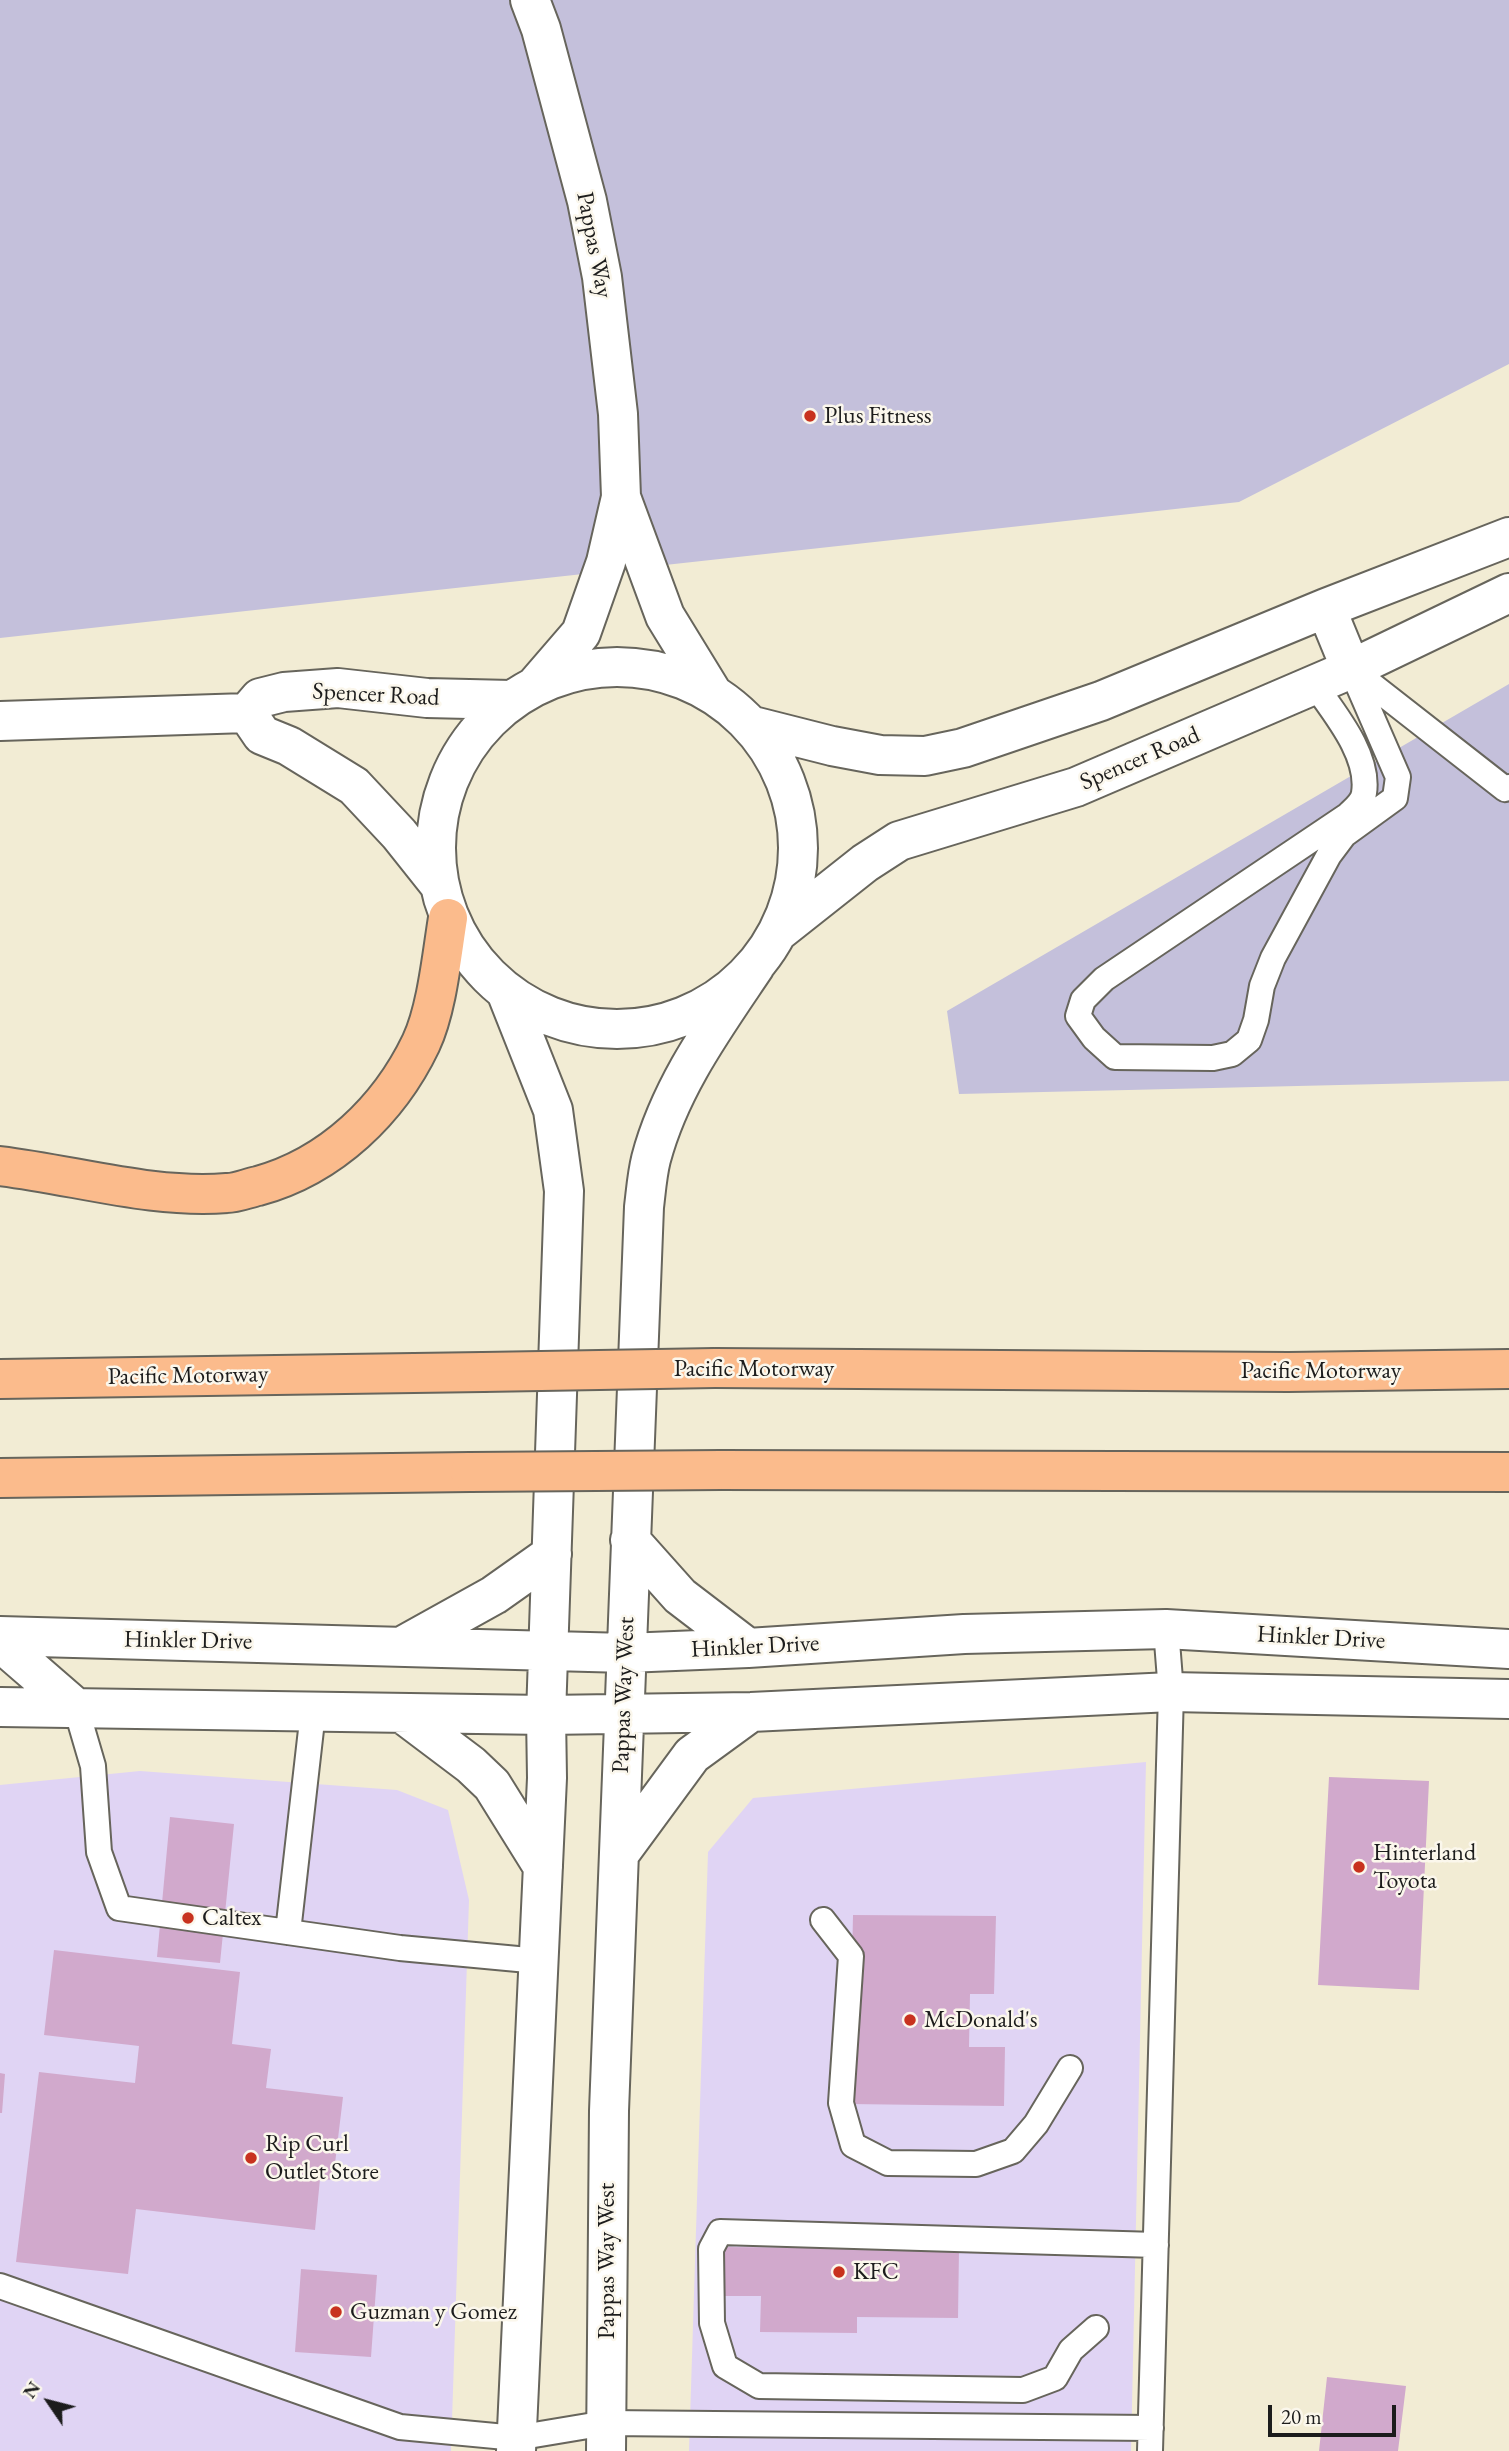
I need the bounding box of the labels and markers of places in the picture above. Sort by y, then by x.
place label: Plus Fitness [824,402,931,430]
marker: Plus Fitness [802,408,818,424]
place label: Hinterland Toyota [1373,1839,1476,1895]
marker: Hinterland Toyota [1351,1859,1367,1875]
place label: Caltex [202,1904,261,1932]
marker: Caltex [180,1910,196,1926]
place label: McDonald's [924,2006,1038,2034]
marker: McDonald's [902,2012,918,2028]
place label: Rip Curl Outlet Store [265,2130,379,2186]
marker: Rip Curl Outlet Store [243,2150,259,2166]
place label: KFC [853,2258,899,2286]
marker: KFC [831,2264,847,2280]
place label: Guzman y Gomez [350,2298,517,2326]
marker: Guzman y Gomez [328,2304,344,2320]

